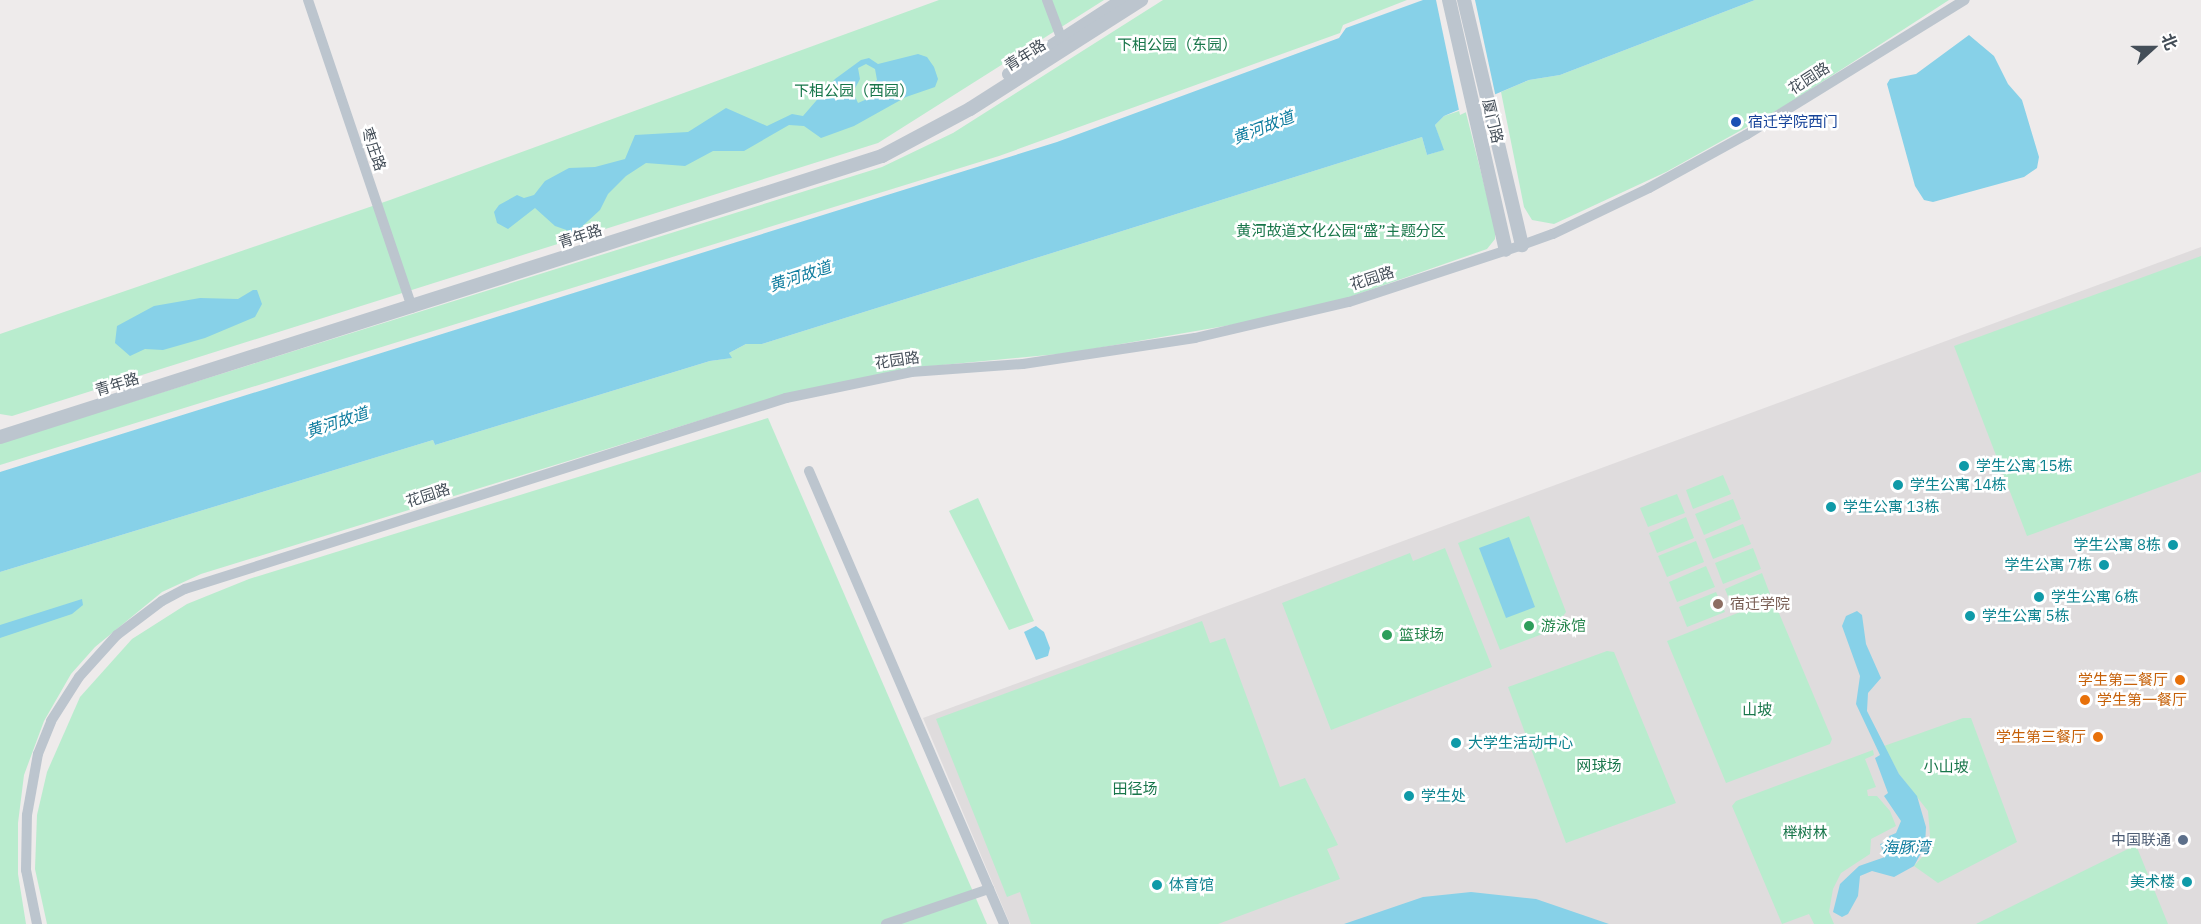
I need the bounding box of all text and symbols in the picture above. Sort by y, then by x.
north arrow [2123,18,2183,78]
text: 北 [2158,30,2182,53]
street label: 青年路 [1001,35,1049,75]
park label: 下相公园（东园） [1117,36,1237,54]
street label: 花园路 [1785,58,1833,98]
park label: 下相公园（西园） [794,82,914,100]
street label: 厦门路 [1479,97,1507,145]
water label: 黄河故道 [1230,107,1296,147]
place label: 宿迁学院西门 [1748,113,1838,131]
marker: 宿迁学院西门 [1729,115,1743,129]
street label: 枣庄路 [358,125,390,173]
street label: 青年路 [556,220,604,252]
park label: 黄河故道文化公园“盛”主题分区 [1236,222,1446,240]
water label: 黄河故道 [767,257,833,295]
street label: 花园路 [1348,262,1396,294]
street label: 花园路 [873,348,921,372]
street label: 青年路 [93,369,141,399]
water label: 黄河故道 [304,403,370,441]
place label: 学生公寓 15栋 [1976,457,2073,475]
marker: 学生公寓 15栋 [1957,459,1971,473]
place label: 学生公寓 14栋 [1910,476,2007,494]
marker: 学生公寓 14栋 [1891,478,1905,492]
street label: 花园路 [404,479,452,511]
place label: 学生公寓 13栋 [1843,498,1940,516]
marker: 学生公寓 13栋 [1824,500,1838,514]
place label: 学生公寓 8栋 [2073,536,2161,554]
marker: 学生公寓 8栋 [2166,538,2180,552]
place label: 学生公寓 7栋 [2004,556,2092,574]
marker: 学生公寓 7栋 [2097,558,2111,572]
place label: 学生公寓 6栋 [2051,588,2139,606]
marker: 学生公寓 6栋 [2032,590,2046,604]
place label: 宿迁学院 [1730,595,1790,613]
marker: 宿迁学院 [1711,597,1725,611]
place label: 学生公寓 5栋 [1982,607,2070,625]
marker: 学生公寓 5栋 [1963,609,1977,623]
place label: 游泳馆 [1541,617,1586,635]
marker: 游泳馆 [1522,619,1536,633]
place label: 篮球场 [1399,626,1444,644]
marker: 篮球场 [1380,628,1394,642]
place label: 学生第二餐厅 [2078,671,2168,689]
marker: 学生第二餐厅 [2173,673,2187,687]
place label: 学生第一餐厅 [2097,691,2187,709]
marker: 学生第一餐厅 [2078,693,2092,707]
park label: 山坡 [1742,701,1772,719]
place label: 学生第三餐厅 [1996,728,2086,746]
marker: 学生第三餐厅 [2091,730,2105,744]
place label: 大学生活动中心 [1468,734,1573,752]
marker: 大学生活动中心 [1449,736,1463,750]
park label: 网球场 [1577,757,1621,775]
park label: 小山坡 [1924,758,1968,776]
park label: 田径场 [1113,780,1157,798]
place label: 学生处 [1421,787,1466,805]
marker: 学生处 [1402,789,1416,803]
park label: 榉树林 [1783,824,1827,842]
place label: 中国联通 [2111,831,2171,849]
marker: 中国联通 [2176,833,2190,847]
water label: 海豚湾 [1882,837,1930,857]
place label: 美术楼 [2130,873,2175,891]
marker: 美术楼 [2180,875,2194,889]
place label: 体育馆 [1169,876,1214,894]
marker: 体育馆 [1150,878,1164,892]

